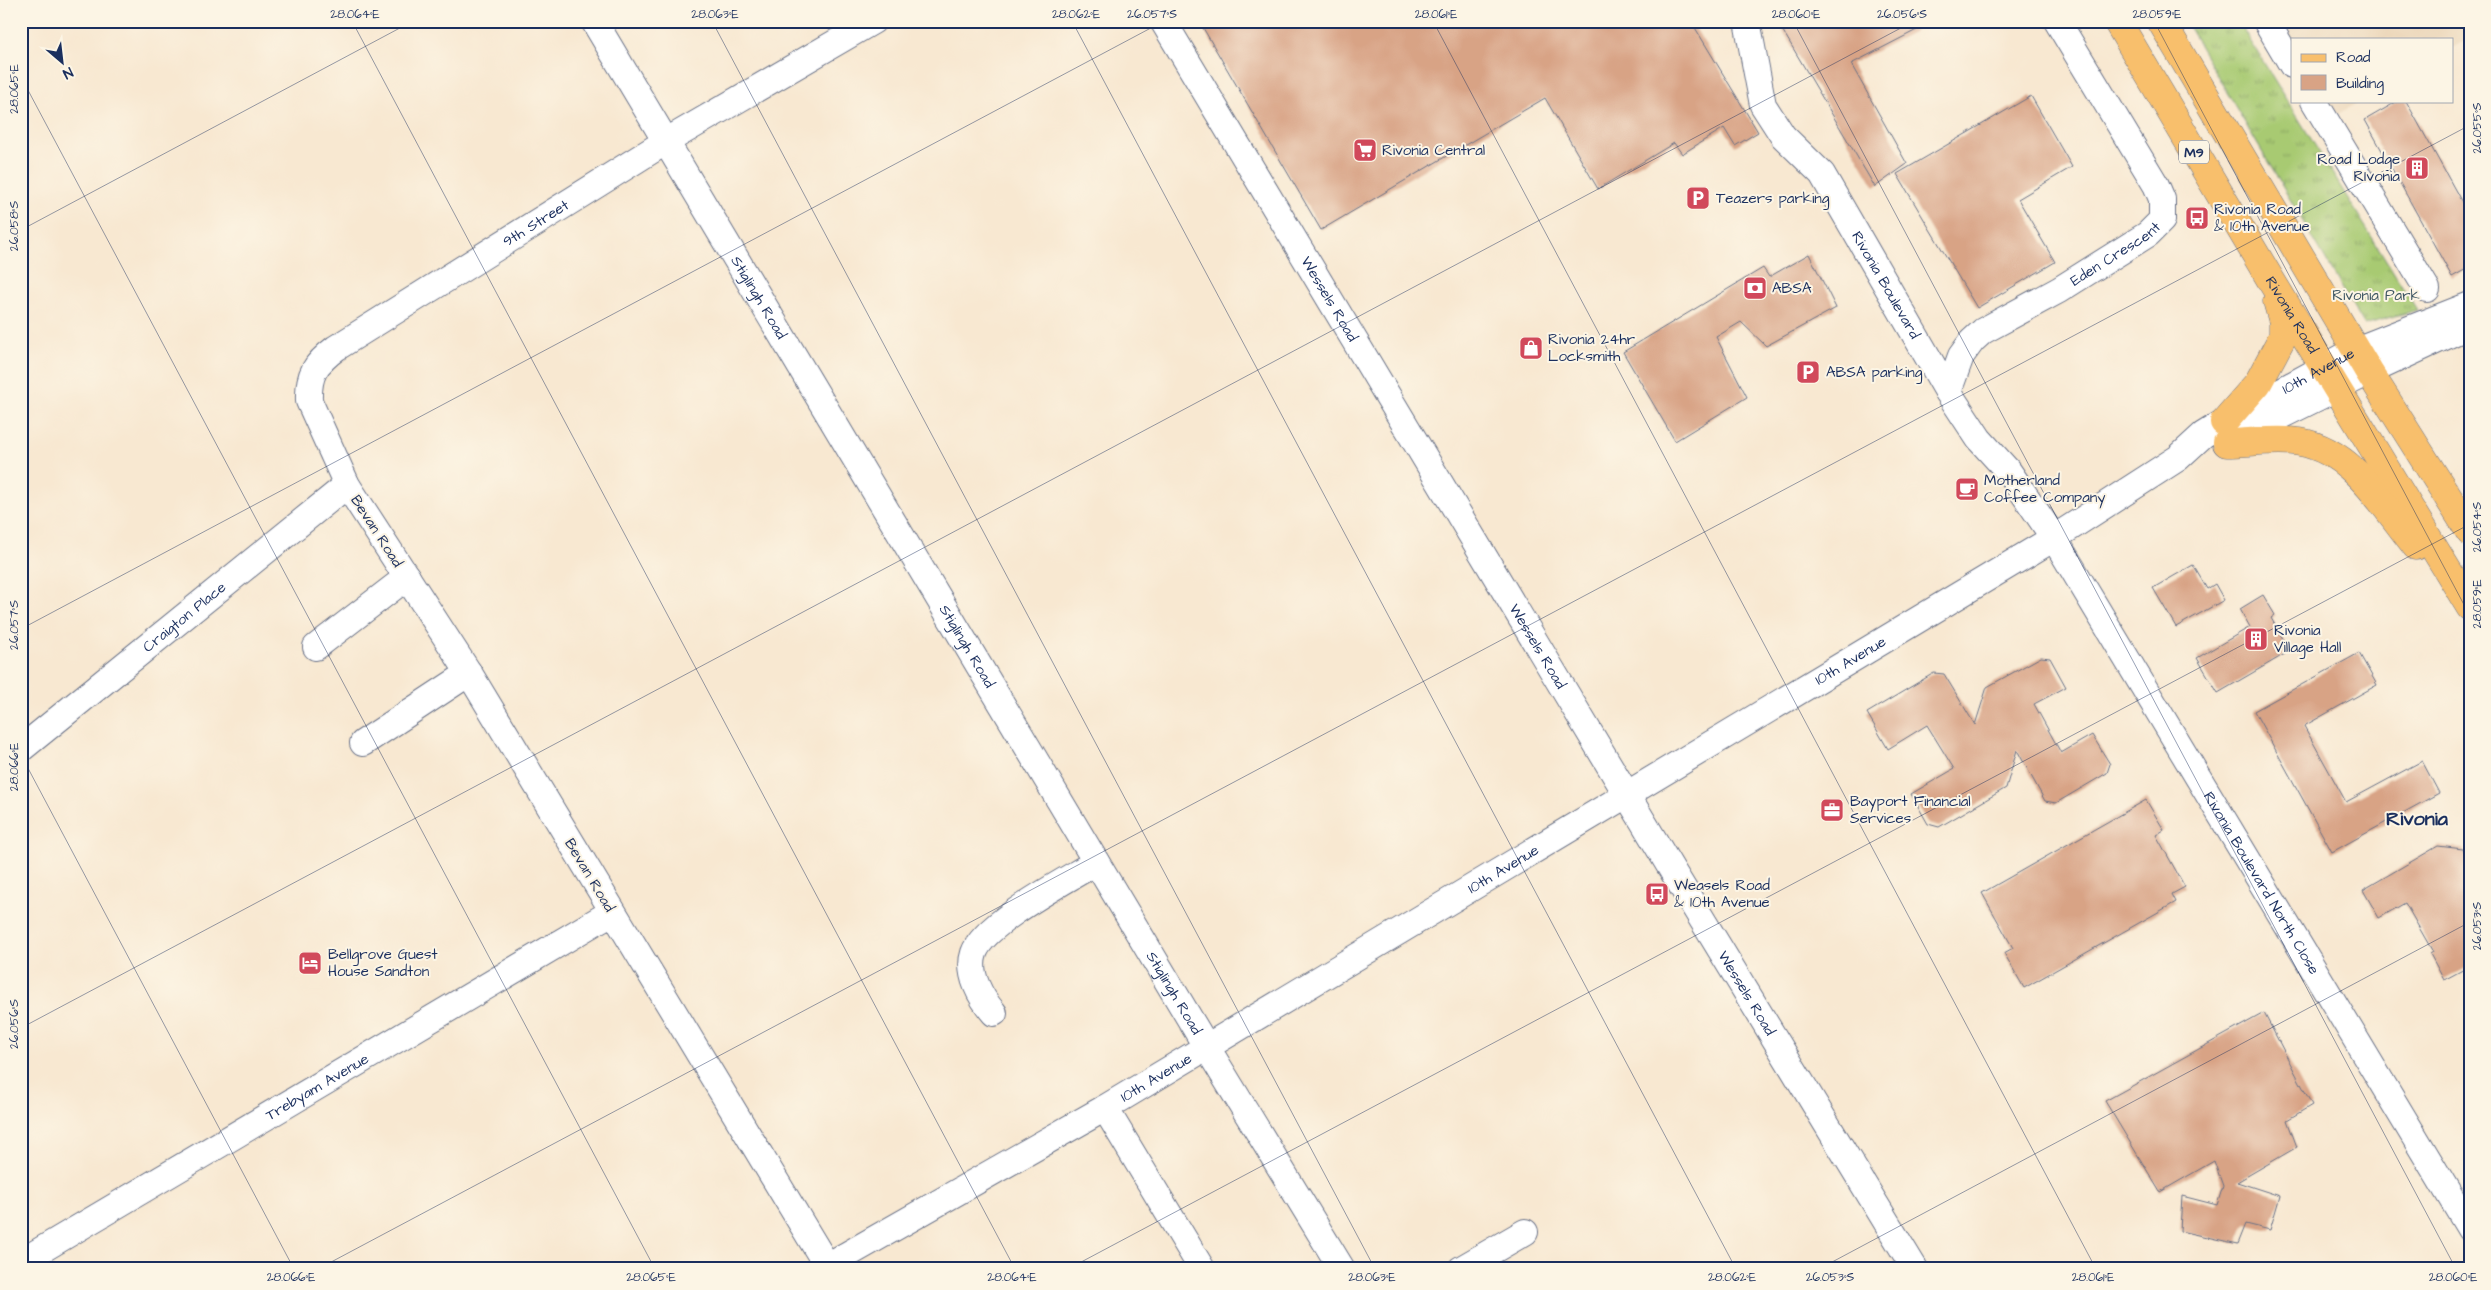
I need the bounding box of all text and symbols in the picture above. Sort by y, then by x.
text: 28.064°E [330,6,380,23]
text: 28.063°E [691,6,739,23]
text: 28.062°E [1052,6,1100,23]
text: 26.057°S [1127,6,1177,23]
text: 28.061°E [1415,6,1457,23]
text: 28.060°E [1772,6,1820,23]
text: 26.056°S [1877,6,1927,23]
text: 28.059°E [2133,6,2181,23]
north arrow [38,38,88,88]
legend [2291,38,2454,102]
text: Road [2336,47,2371,68]
text: N [59,62,76,84]
text: 28.065°E [6,64,23,114]
text: Building [2336,73,2384,95]
text: 26.055°S [2469,102,2486,154]
supermarket icon: Rivonia Central [1352,137,1378,163]
place label: Rivonia Central [1382,140,1485,161]
road number: M9 [2179,140,2209,163]
place label: Road Lodge RIvonia [2317,149,2400,187]
building icon: Road Lodge RIvonia [2404,155,2430,181]
parking icon: Teazers parking [1685,185,1711,211]
place label: Teazers parking [1716,188,1830,210]
street label: 9th Street [499,195,573,252]
place label: Rivonia Road & 10th Avenue [2214,199,2310,237]
text: 26.058°S [6,201,23,251]
bus stop icon: Rivonia Road & 10th Avenue [2184,205,2210,231]
street label: Eden Crescent [2066,217,2166,291]
street label: Rivonia Boulevard [1846,227,1925,343]
street label: Stiglingh Road [726,252,792,344]
street label: Wessels Road [1296,253,1363,346]
street label: Rivonia Road [2260,272,2323,358]
bank icon: ABSA [1742,275,1768,301]
place label: ABSA [1772,278,1812,299]
park label: Rivonia Park [2332,285,2420,306]
place label: Rivonia 24hr Locksmith [1548,329,1635,367]
shop icon: Rivonia 24hr Locksmith [1518,335,1544,361]
street label: 10th Avenue [2278,343,2358,399]
parking icon: ABSA parking [1795,359,1821,385]
place label: ABSA parking [1826,362,1923,384]
place label: Motherland Coffee Company [1984,470,2106,509]
cafe icon: Motherland Coffee Company [1954,476,1980,502]
street label: Bevan Road [345,491,408,572]
text: 26.054°S [2469,501,2486,552]
street label: Craigton Place [138,577,231,657]
text: 28.059°E [2469,580,2486,628]
text: 26.057°S [6,600,23,650]
street label: Wessels Road [1504,600,1571,693]
street label: Stiglingh Road [934,601,1000,692]
place label: Rivonia Village Hall [2274,620,2341,659]
building icon: Rivonia Village Hall [2243,626,2269,652]
street label: 10th Avenue [1811,631,1890,690]
text: 28.066°E [6,743,23,791]
street label: Rivonia Boulevard North Close [2198,788,2324,979]
place label: Bayport Financial Services [1850,791,1971,829]
office icon: Bayport Financial Services [1819,797,1845,823]
district label: Rivonia [2386,805,2449,833]
street label: Bevan Road [559,835,620,916]
street label: 10th Avenue [1464,840,1543,899]
place label: Weasels Road & 10th Avenue [1674,875,1770,913]
bus stop icon: Weasels Road & 10th Avenue [1644,881,1670,907]
text: 26.053°S [2469,901,2486,950]
place label: Bellgrove Guest House Sandton [328,944,438,982]
street label: Wessels Road [1713,947,1781,1040]
street label: Stiglingh Road [1141,948,1207,1039]
hotel icon: Bellgrove Guest House Sandton [297,950,323,976]
text: 26.056°S [6,999,23,1049]
street label: Trebyam Avenue [262,1048,373,1126]
street label: 10th Avenue [1117,1048,1196,1107]
text: 28.066°E [267,1269,315,1286]
text: 28.065°E [626,1269,676,1286]
text: 28.064°E [987,1269,1037,1286]
text: 28.063°E [1348,1269,1396,1286]
text: 28.062°E [1708,1269,1756,1286]
text: 26.053°S [1806,1269,1855,1286]
text: 28.061°E [2072,1269,2114,1286]
text: 28.060°E [2429,1269,2477,1286]

